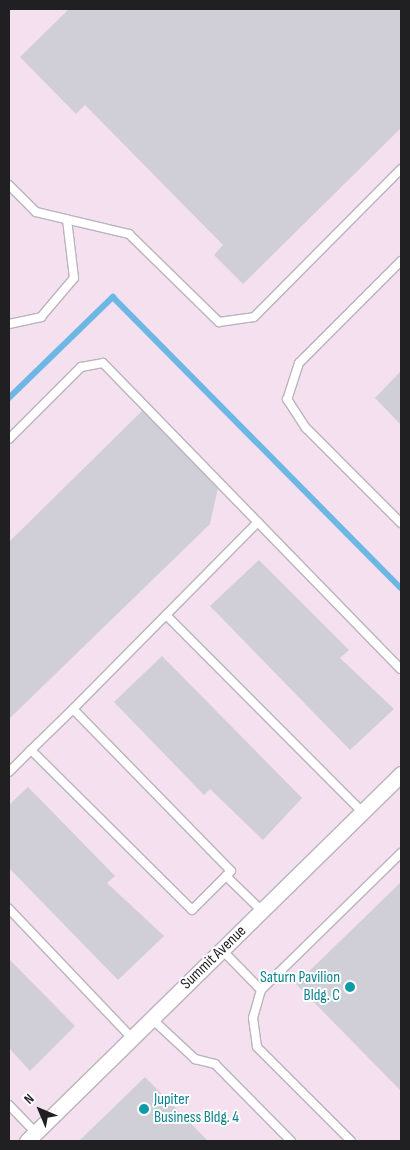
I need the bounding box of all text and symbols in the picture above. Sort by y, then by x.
street label: Summit Avenue [177,922,251,994]
place label: Saturn Pavilion Bldg. C [260,968,340,1006]
marker: Saturn Pavilion Bldg. C [344,981,356,993]
north arrow [15,1085,65,1135]
text: N [20,1090,38,1108]
place label: Jupiter Business Bldg. 4 [154,1090,239,1128]
marker: Jupiter Business Bldg. 4 [138,1103,150,1115]

